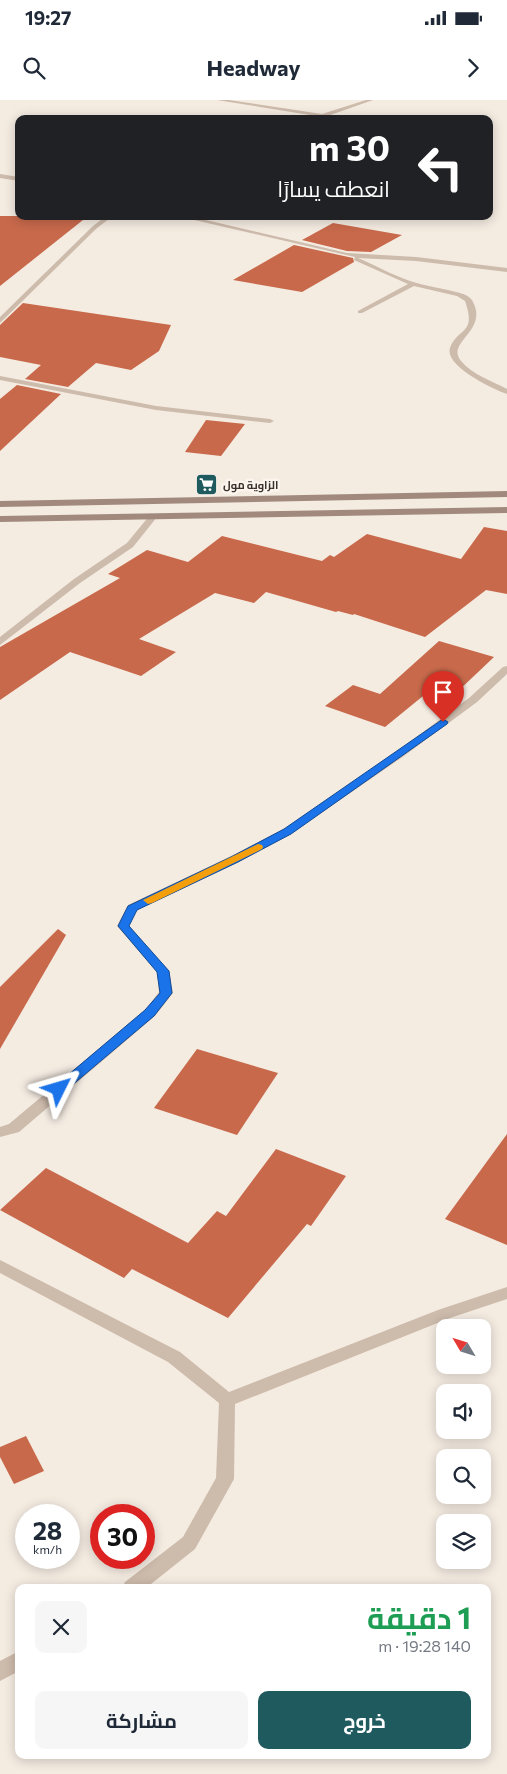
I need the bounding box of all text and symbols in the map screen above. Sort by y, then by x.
text: 19:27 [25,6,71,29]
icon: search [20,54,48,82]
text: Headway [207,54,301,81]
icon: forward [459,54,487,82]
text: 30 m [309,125,390,168]
icon: left [408,135,473,200]
text: انعطف يسارًا [277,175,390,202]
supermarket icon: الزاوية مول [195,472,219,496]
place label: الزاوية مول [223,478,278,493]
pin [422,671,464,722]
icon: arrive [429,678,457,706]
position arrow [32,1062,84,1114]
north arrow [436,1319,491,1374]
map controls [436,1319,491,1569]
button: sound [436,1384,491,1439]
button: search [436,1449,491,1504]
speed limit sign: 30 [90,1504,155,1569]
button: layers [436,1514,491,1569]
text: 28 [33,1515,62,1545]
text: km/h [33,1542,62,1556]
text: 1 دقيقة [367,1598,471,1635]
button: close [35,1601,87,1653]
text: 140 m · 19:28 [378,1636,471,1655]
button: مشاركة [35,1691,248,1749]
button: خروج [258,1691,471,1749]

